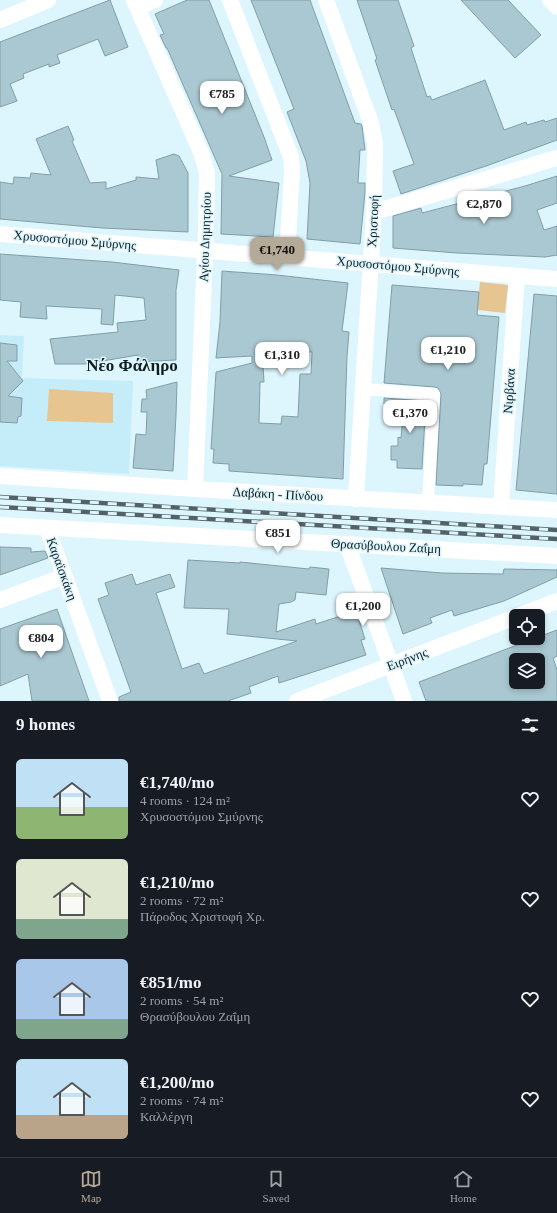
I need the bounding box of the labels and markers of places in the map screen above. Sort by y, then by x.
pin: €785 [198,81,246,115]
pin: €2,870 [451,191,517,225]
pin: €1,740 [244,237,310,271]
pin: €1,210 [415,337,481,371]
pin: €1,310 [249,342,315,376]
pin: €1,370 [377,400,443,434]
pin: €851 [254,520,302,554]
pin: €1,200 [330,593,396,627]
pin: €804 [17,625,65,659]

